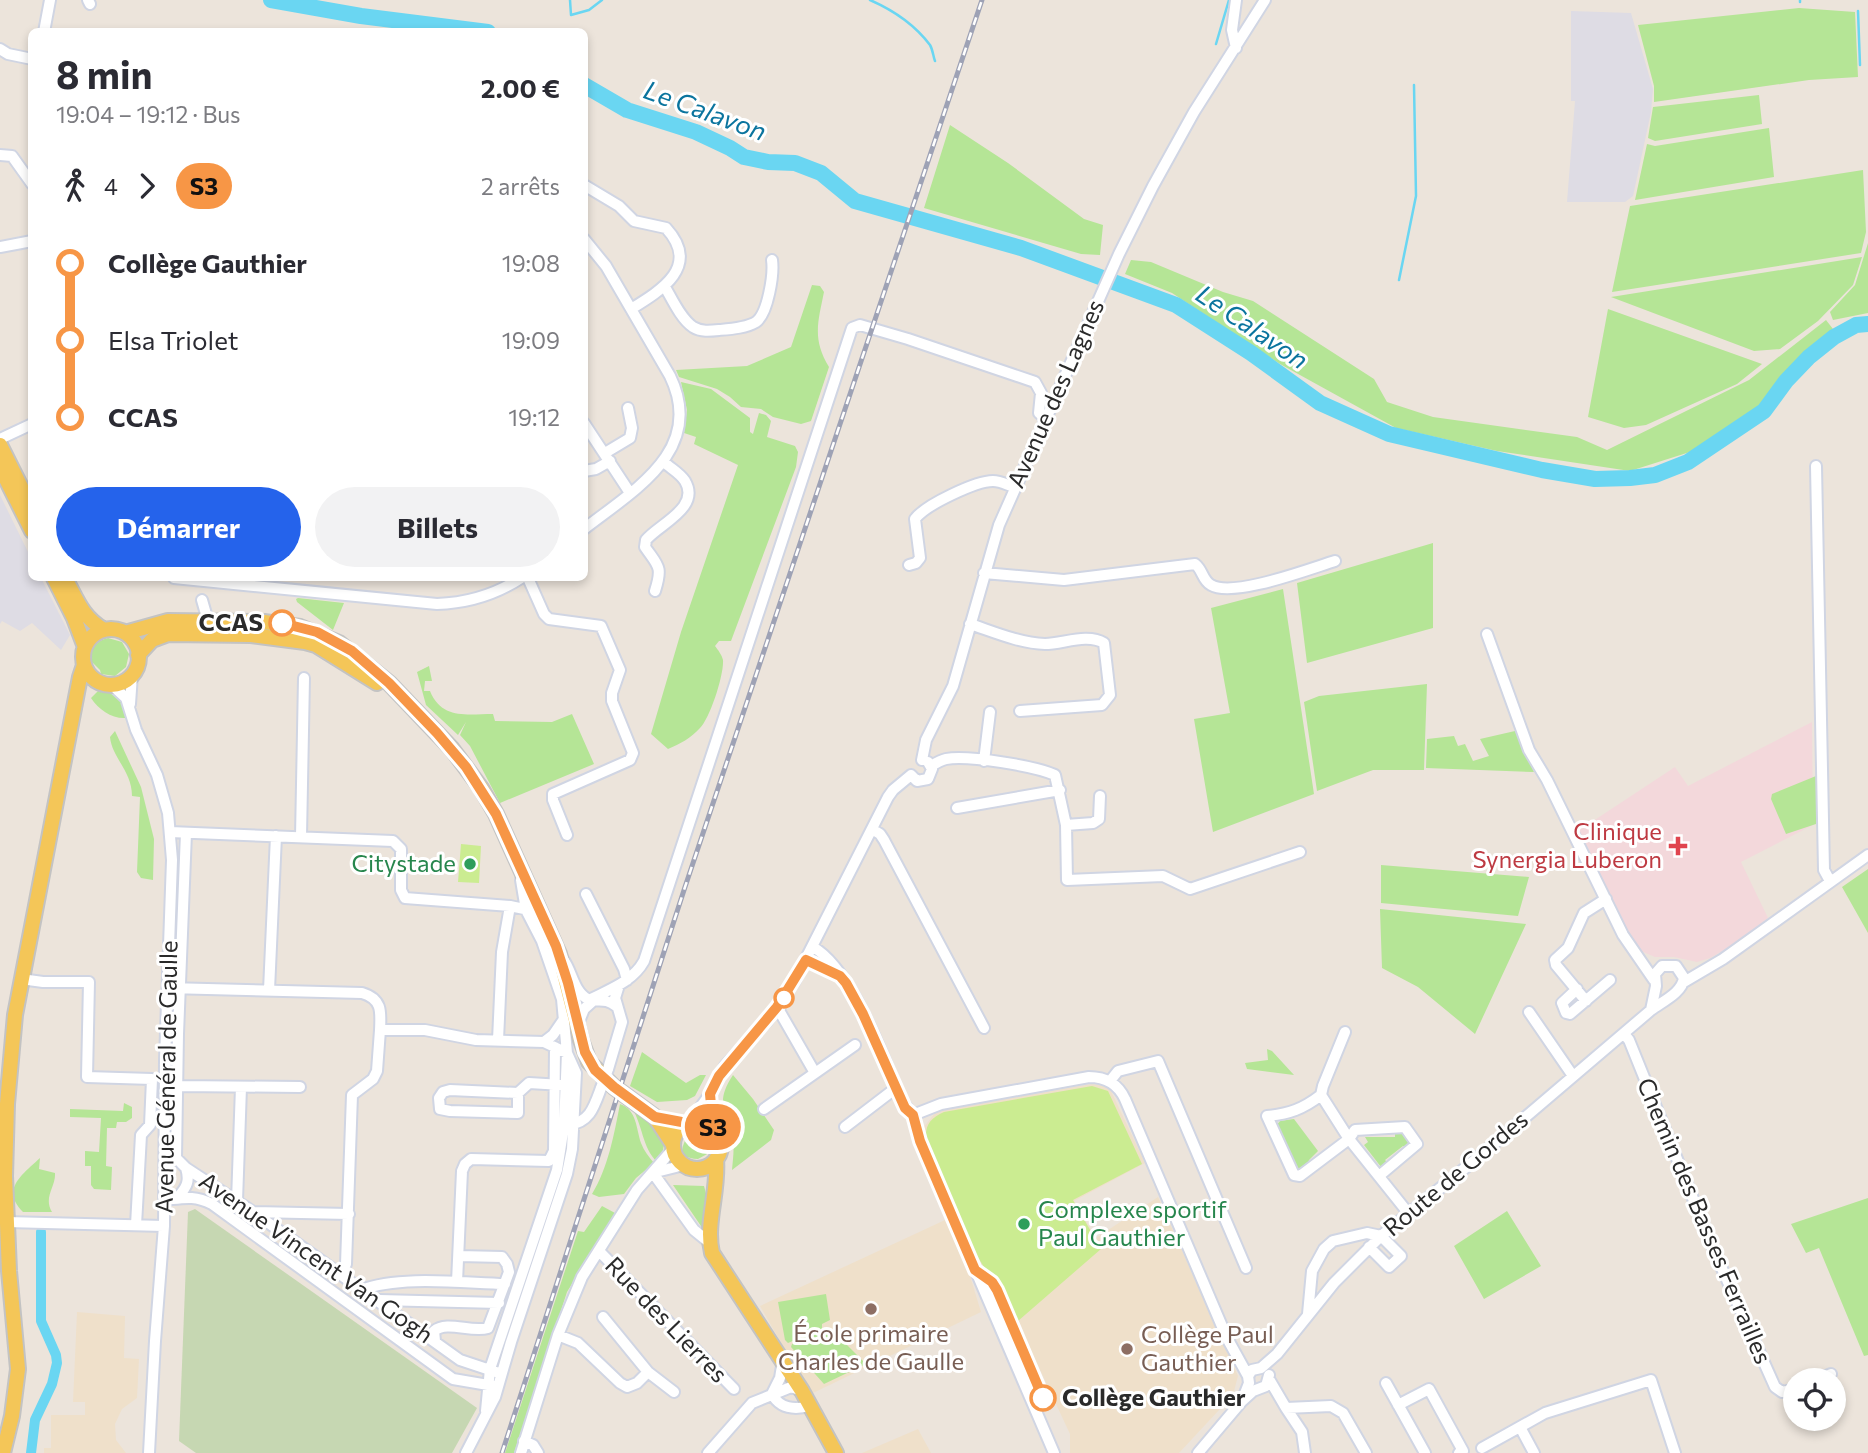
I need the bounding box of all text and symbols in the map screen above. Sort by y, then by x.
text: 8 min [56,50,152,97]
text: 2.00 € [481,72,560,103]
water label: Le Calavon [640,73,771,146]
text: 19:04 – 19:12 · Bus [56,100,241,128]
icon: walk [56,167,94,205]
icon: forward [128,167,166,205]
text: S3 [190,171,218,200]
text: 4 [104,172,118,200]
text: 2 arrêts [481,172,560,200]
text: Collège Gauthier [108,247,307,278]
text: 19:08 [502,249,560,277]
water label: Le Calavon [1191,277,1315,374]
street label: Avenue des Lagnes [1000,295,1109,492]
text: Elsa Triolet [108,324,238,355]
text: 19:09 [502,326,560,354]
text: CCAS [108,401,178,432]
text: 19:12 [508,403,560,431]
button: Démarrer [56,487,301,567]
button: Billets [315,487,560,567]
place label: CCAS [199,607,263,636]
marker: CCAS [269,610,295,636]
place label: Clinique Synergia Luberon [1472,816,1662,873]
marker: Clinique Synergia Luberon [1668,836,1688,856]
place label: Citystade [351,848,456,877]
marker: Citystade [462,856,478,872]
street label: Avenue Général de Gaulle [149,940,182,1214]
unlabelled marker [774,988,794,1008]
street label: Chemin des Basses Ferrailles [1632,1073,1779,1368]
line badge: S3 [682,1104,744,1150]
street label: Route de Gordes [1377,1104,1533,1242]
text: S3 [699,1112,727,1141]
street label: Avenue Vincent Van Gogh [194,1165,439,1349]
place label: Complexe sportif Paul Gauthier [1038,1194,1227,1251]
marker: Complexe sportif Paul Gauthier [1016,1216,1032,1232]
street label: Rue des Lierres [600,1250,734,1388]
marker: École primaire Charles de Gaulle [863,1301,879,1317]
place label: École primaire Charles de Gaulle [778,1318,964,1375]
place label: Collège Paul Gauthier [1141,1319,1274,1376]
marker: Collège Paul Gauthier [1119,1341,1135,1357]
map controls [1783,1368,1846,1431]
button: locate [1783,1368,1846,1431]
place label: Collège Gauthier [1062,1382,1246,1411]
marker: Collège Gauthier [1030,1385,1056,1411]

